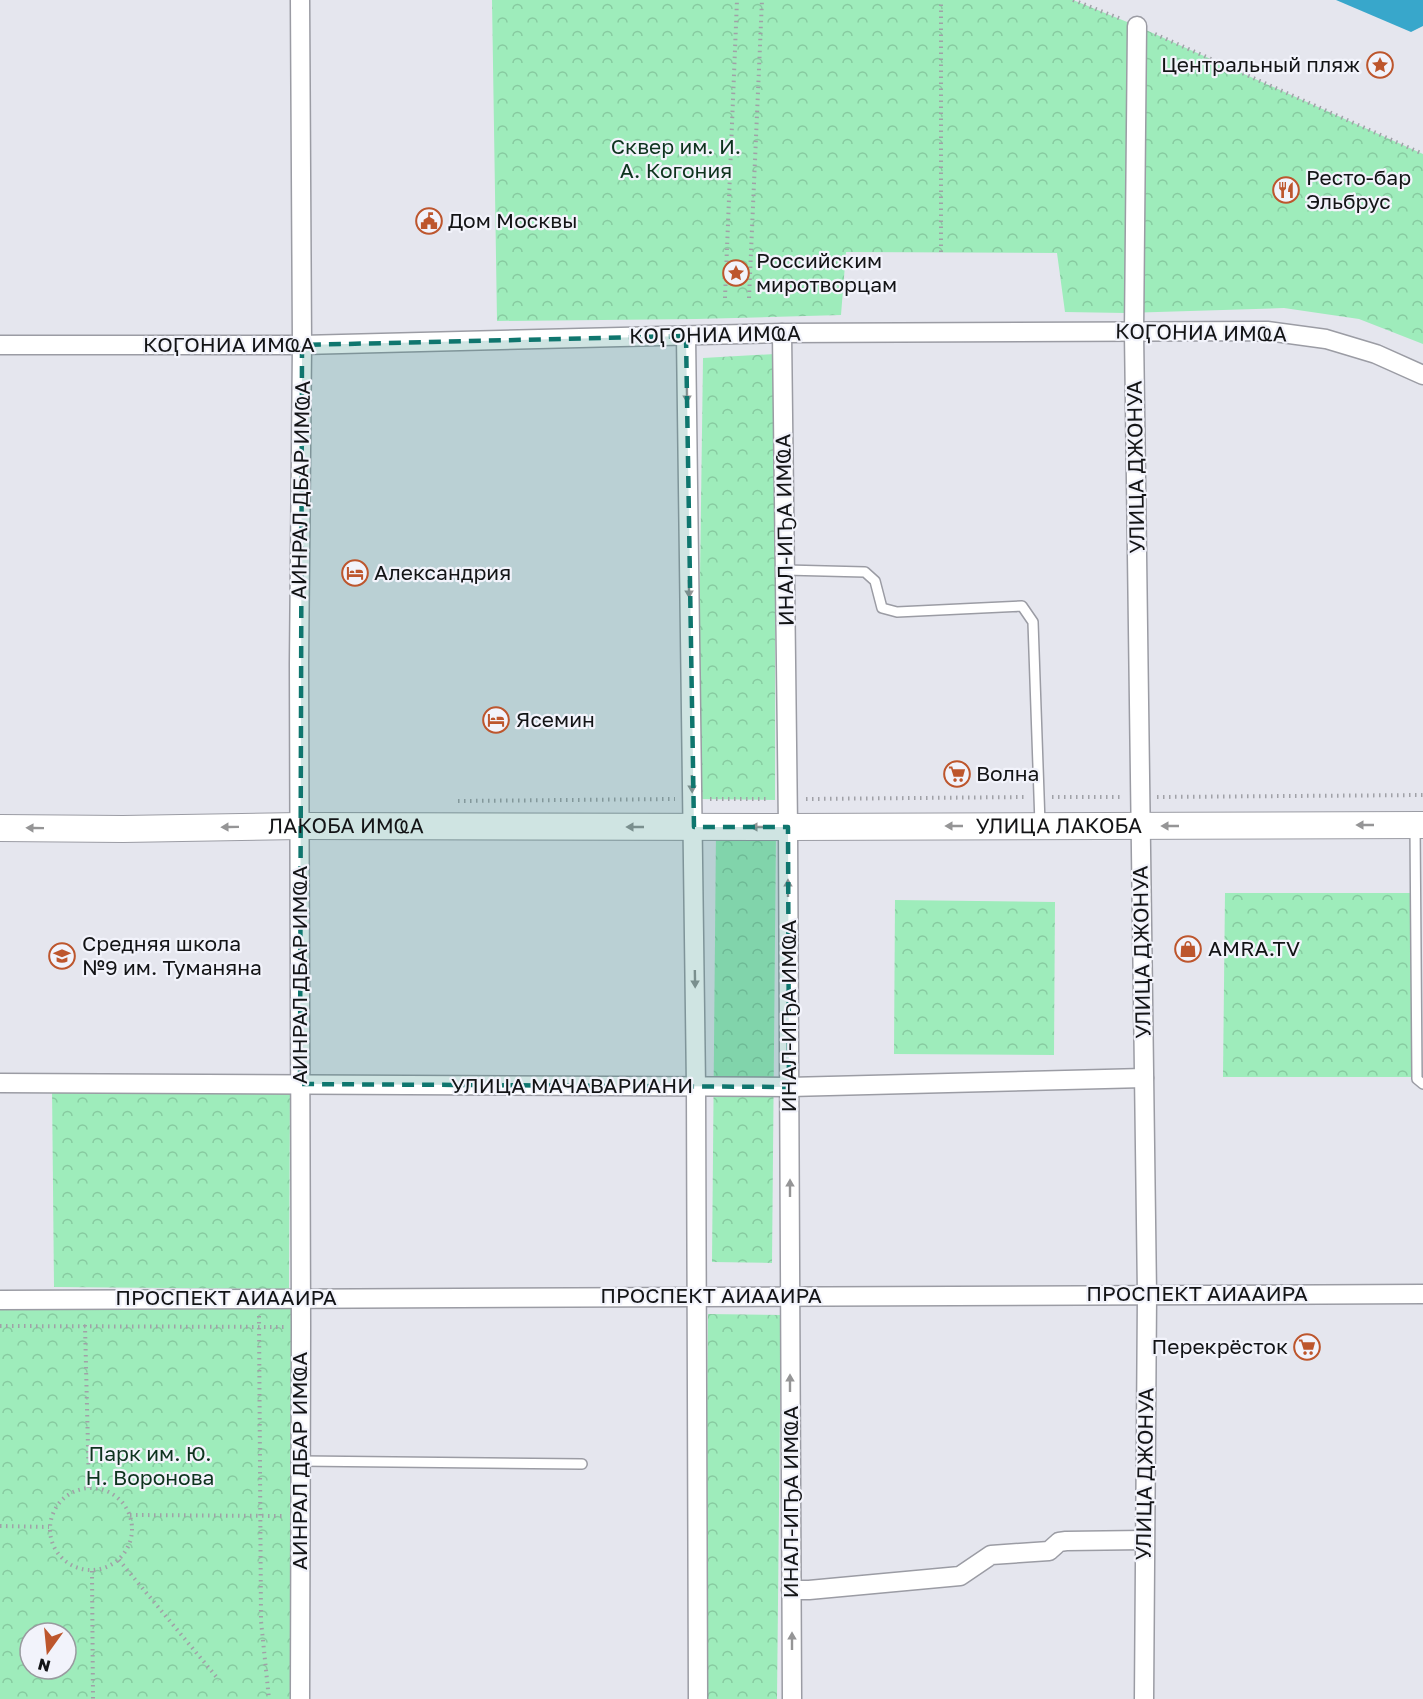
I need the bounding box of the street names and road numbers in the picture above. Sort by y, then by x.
street label: КОӶОНИА ИМҨА [1115,318,1287,346]
street label: КОӶОНИА ИМҨА [629,320,801,348]
street label: КОӶОНИА ИМҨА [143,331,315,357]
street label: АИНРАЛ ДБАР ИМҨА [285,380,315,600]
street label: УЛИЦА ДЖОНУА [1120,380,1150,554]
street label: ИНАЛ-ИҦА ИМҨА [769,434,799,626]
street label: ЛАКОБА ИМҨА [268,812,424,839]
street label: УЛИЦА ЛАКОБА [976,812,1142,838]
street label: УЛИЦА ДЖОНУА [1126,865,1156,1039]
street label: АИНРАЛ ДБАР ИМҨА [286,866,312,1084]
street label: ИНАЛ-ИҦА ИМҨА [775,920,801,1112]
street label: УЛИЦА МАЧАВАРИАНИ [451,1072,693,1098]
street label: ПРОСПЕКТ АИААИРА [1086,1280,1308,1306]
street label: ПРОСПЕКТ АИААИРА [600,1282,822,1308]
street label: ПРОСПЕКТ АИААИРА [115,1284,337,1310]
street label: АИНРАЛ ДБАР ИМҨА [286,1352,312,1570]
street label: УЛИЦА ДЖОНУА [1129,1387,1159,1561]
street label: ИНАЛ-ИҦА ИМҨА [777,1406,803,1598]

